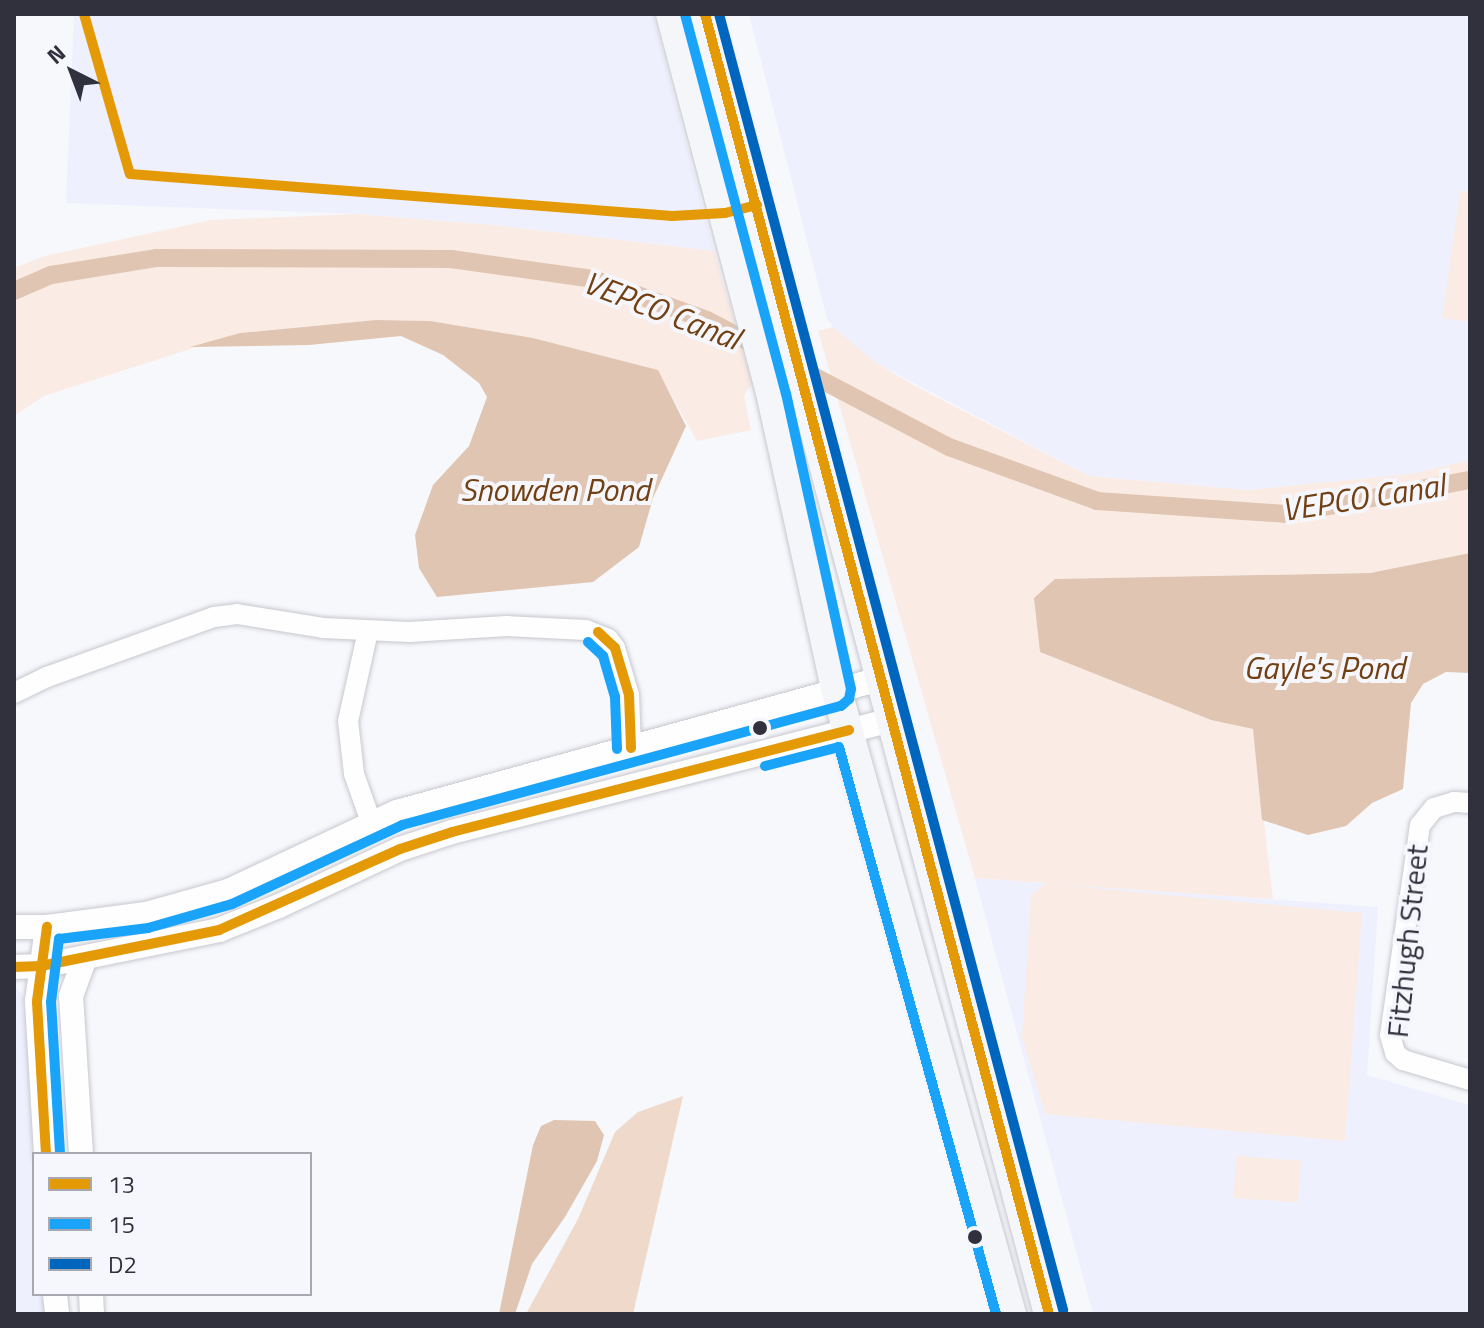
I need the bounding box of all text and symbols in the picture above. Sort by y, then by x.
north arrow [32,32,112,112]
text: N [39,36,73,72]
water label: VEPCO Canal [578,263,746,357]
water label: VEPCO Canal [1279,465,1447,529]
water label: Snowden Pond [460,470,650,508]
water label: Gayle's Pond [1243,648,1405,686]
unlabelled marker [752,720,768,736]
street label: Fitzhugh Street [1379,843,1435,1039]
legend [32,1152,312,1296]
text: 13 [108,1166,135,1202]
text: 15 [108,1206,135,1242]
unlabelled marker [967,1229,983,1245]
text: D2 [108,1246,137,1282]

